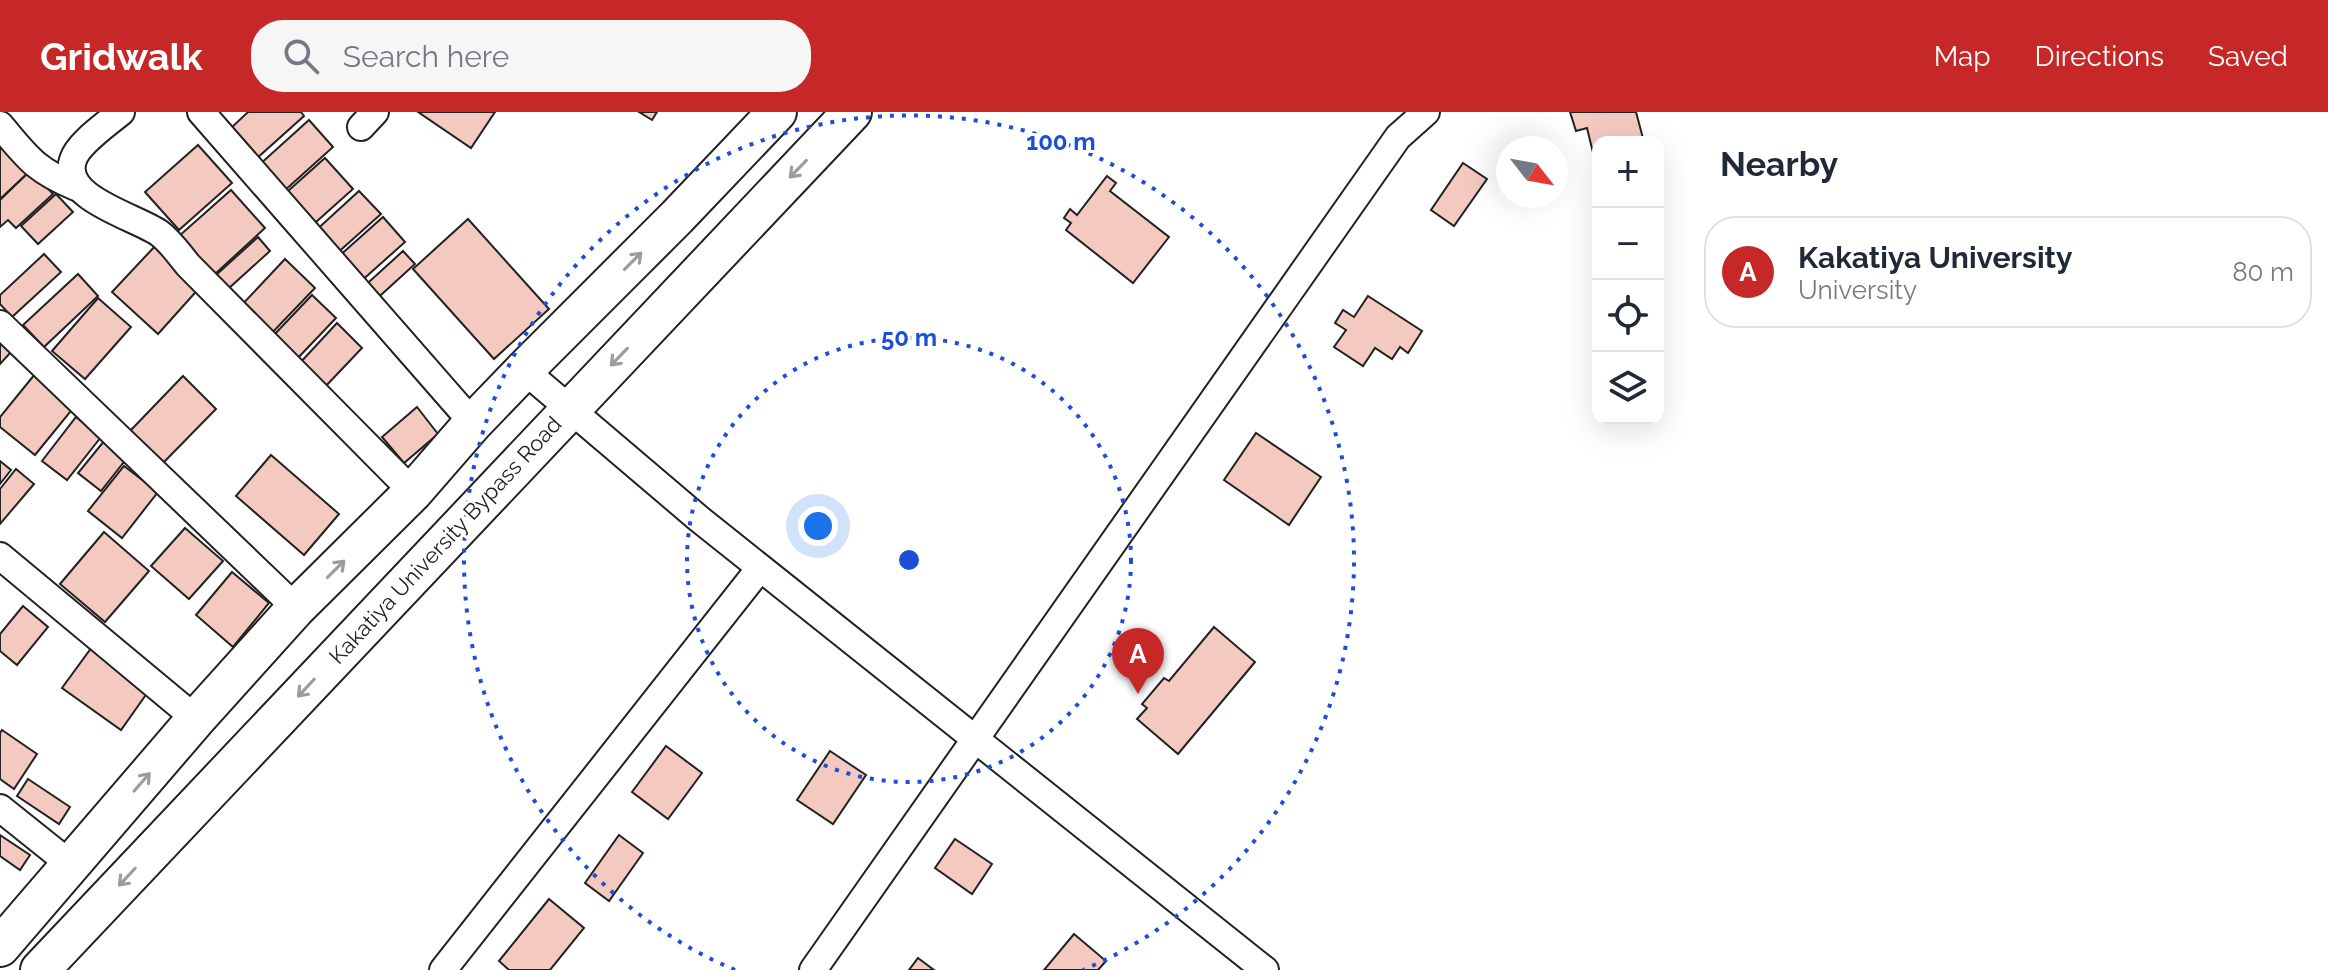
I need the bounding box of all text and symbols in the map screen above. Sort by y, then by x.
search box [251,20,811,92]
text: Gridwalk [40,34,203,79]
icon: search [279,34,323,78]
text: Search here [343,39,509,74]
text: Map [1934,40,1991,73]
text: Directions [2035,40,2164,73]
text: Saved [2208,40,2288,73]
text: 100 m [1026,127,1096,156]
north arrow [1496,136,1568,208]
map controls [1592,136,1664,424]
button: + [1592,136,1664,208]
text: Nearby [1720,144,1838,184]
one-way arrow [790,158,808,178]
button: − [1592,208,1664,280]
text: Kakatiya University [1798,240,2073,275]
one-way arrow [623,252,642,271]
text: A [1739,257,1757,287]
text: 80 m [2232,257,2294,287]
text: University [1798,275,1917,305]
button: locate [1592,280,1664,352]
text: 50 m [881,323,937,352]
one-way arrow [610,347,629,367]
button: layers [1592,352,1664,424]
street label: Kakatiya University Bypass Road [323,411,567,669]
your location [798,506,838,546]
centre of rings [895,546,923,574]
one-way arrow [326,560,345,579]
pin: A [1112,628,1164,694]
one-way arrow [296,678,315,698]
one-way arrow [133,772,151,792]
one-way arrow [117,867,136,887]

